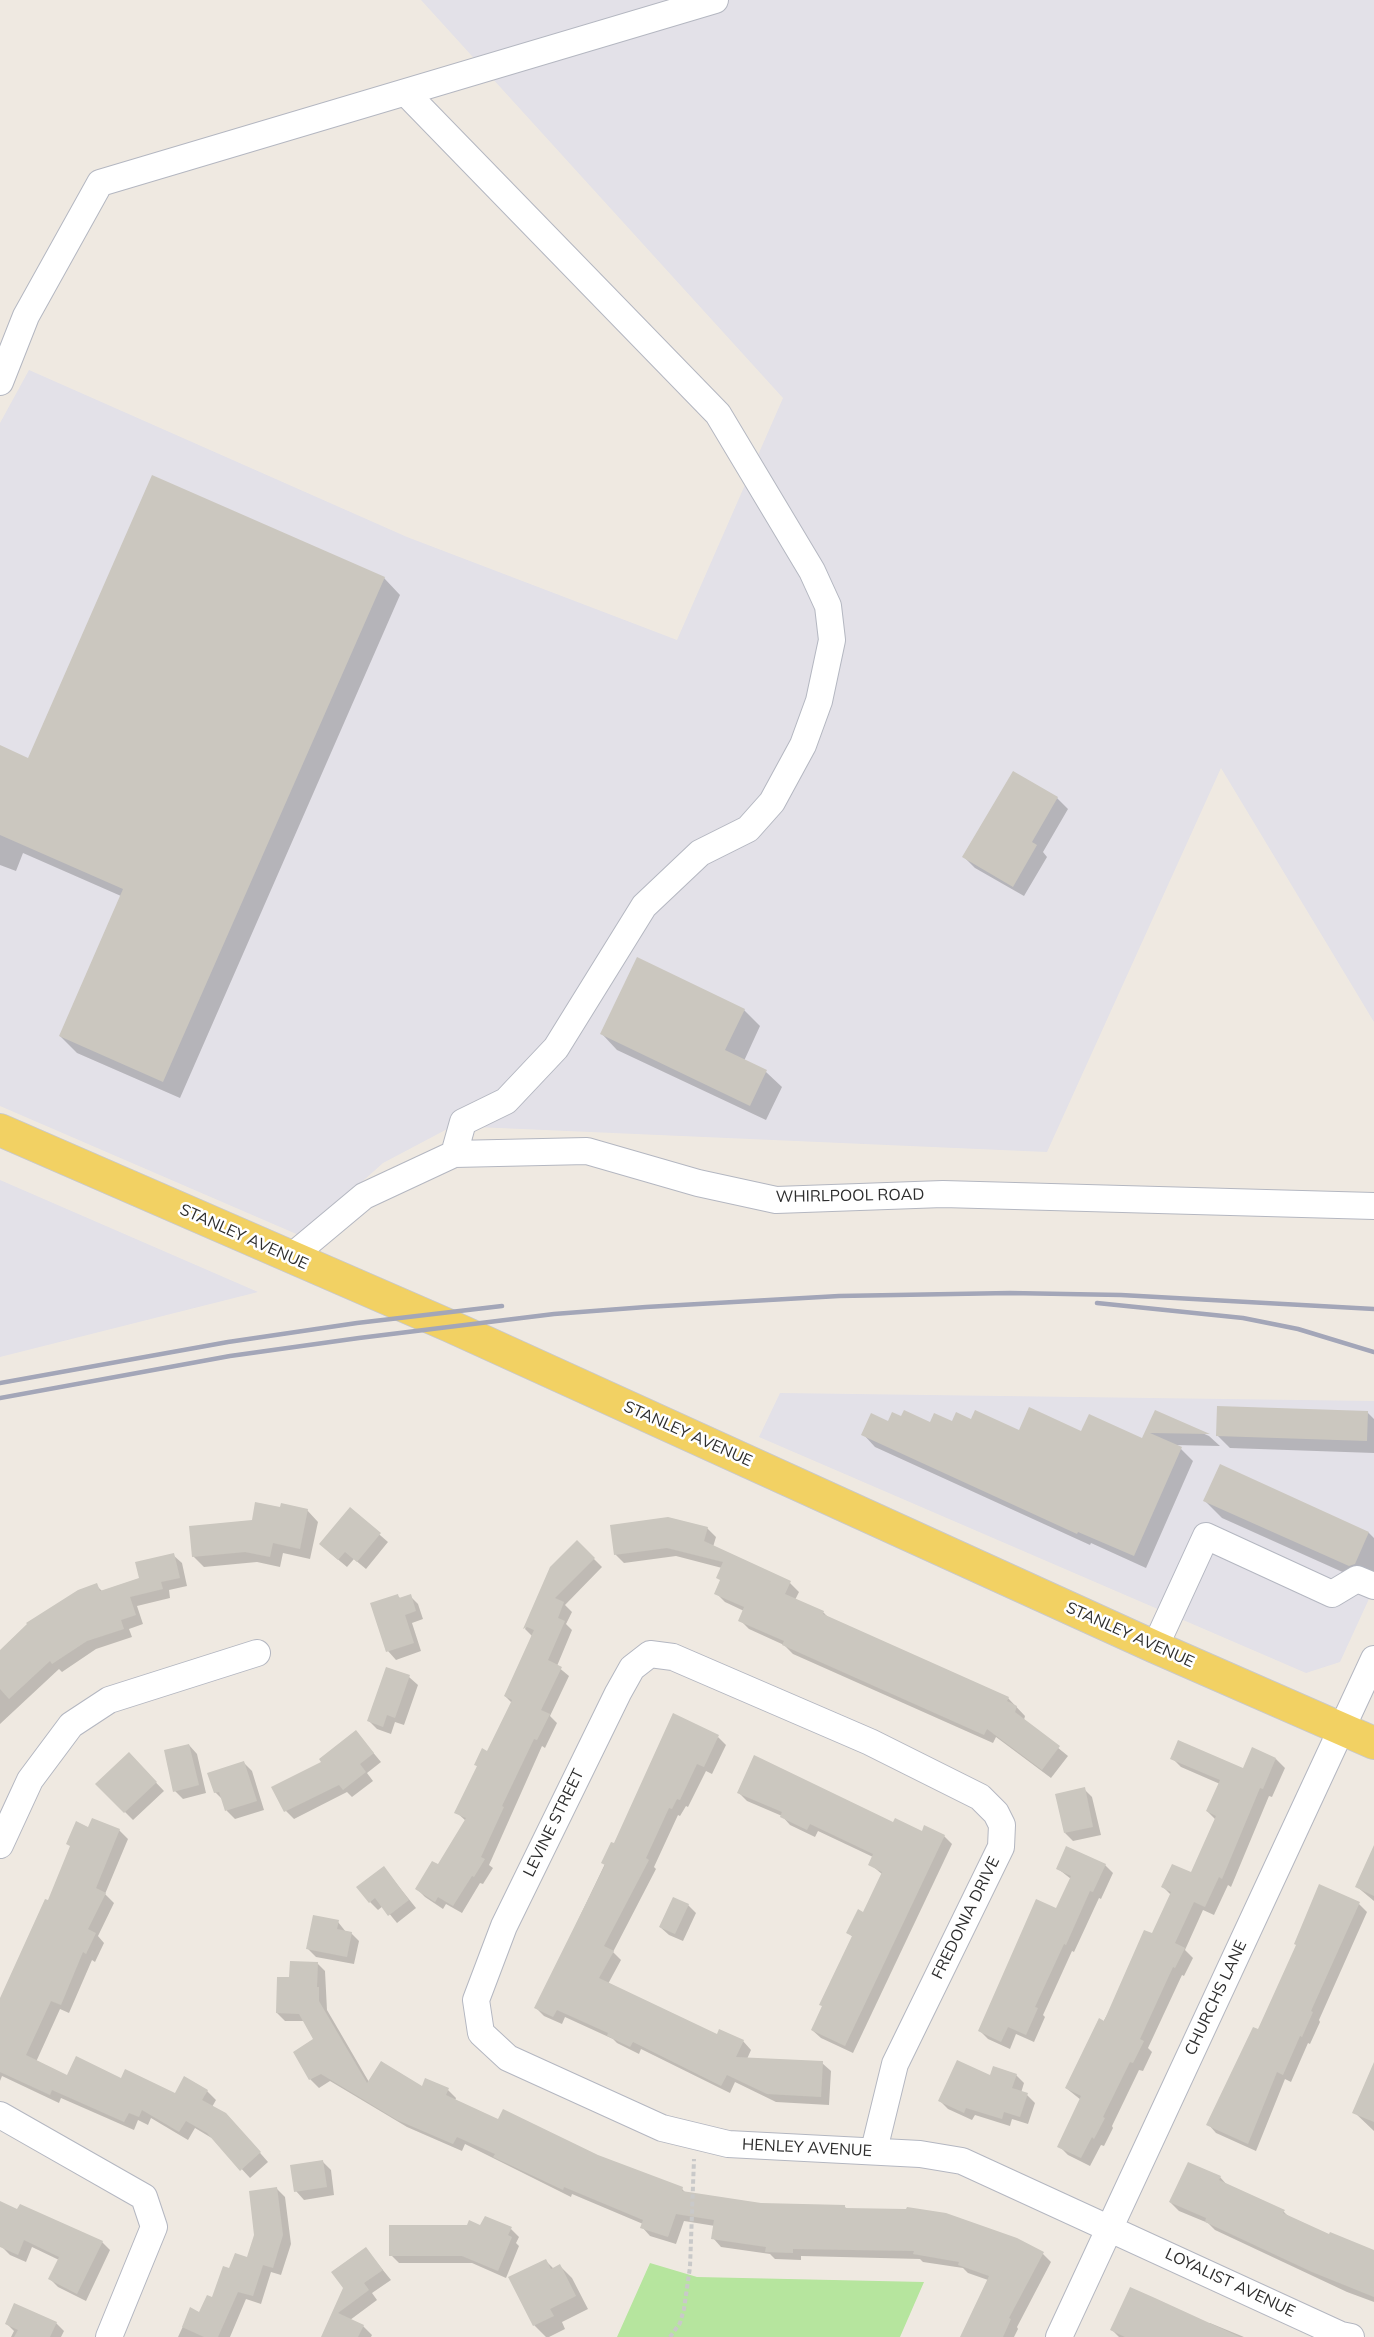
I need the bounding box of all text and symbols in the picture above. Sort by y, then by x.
street label: WHIRLPOOL ROAD [775,1185,925,1207]
street label: STANLEY AVENUE [177,1200,311,1274]
street label: STANLEY AVENUE [621,1397,755,1471]
street label: STANLEY AVENUE [1063,1598,1197,1672]
street label: LEVINE STREET [520,1766,588,1880]
street label: FREDONIA DRIVE [928,1854,1004,1982]
street label: CHURCHS LANE [1181,1937,1251,2059]
street label: HENLEY AVENUE [742,2135,872,2161]
street label: LOYALIST AVENUE [1162,2244,1298,2322]

